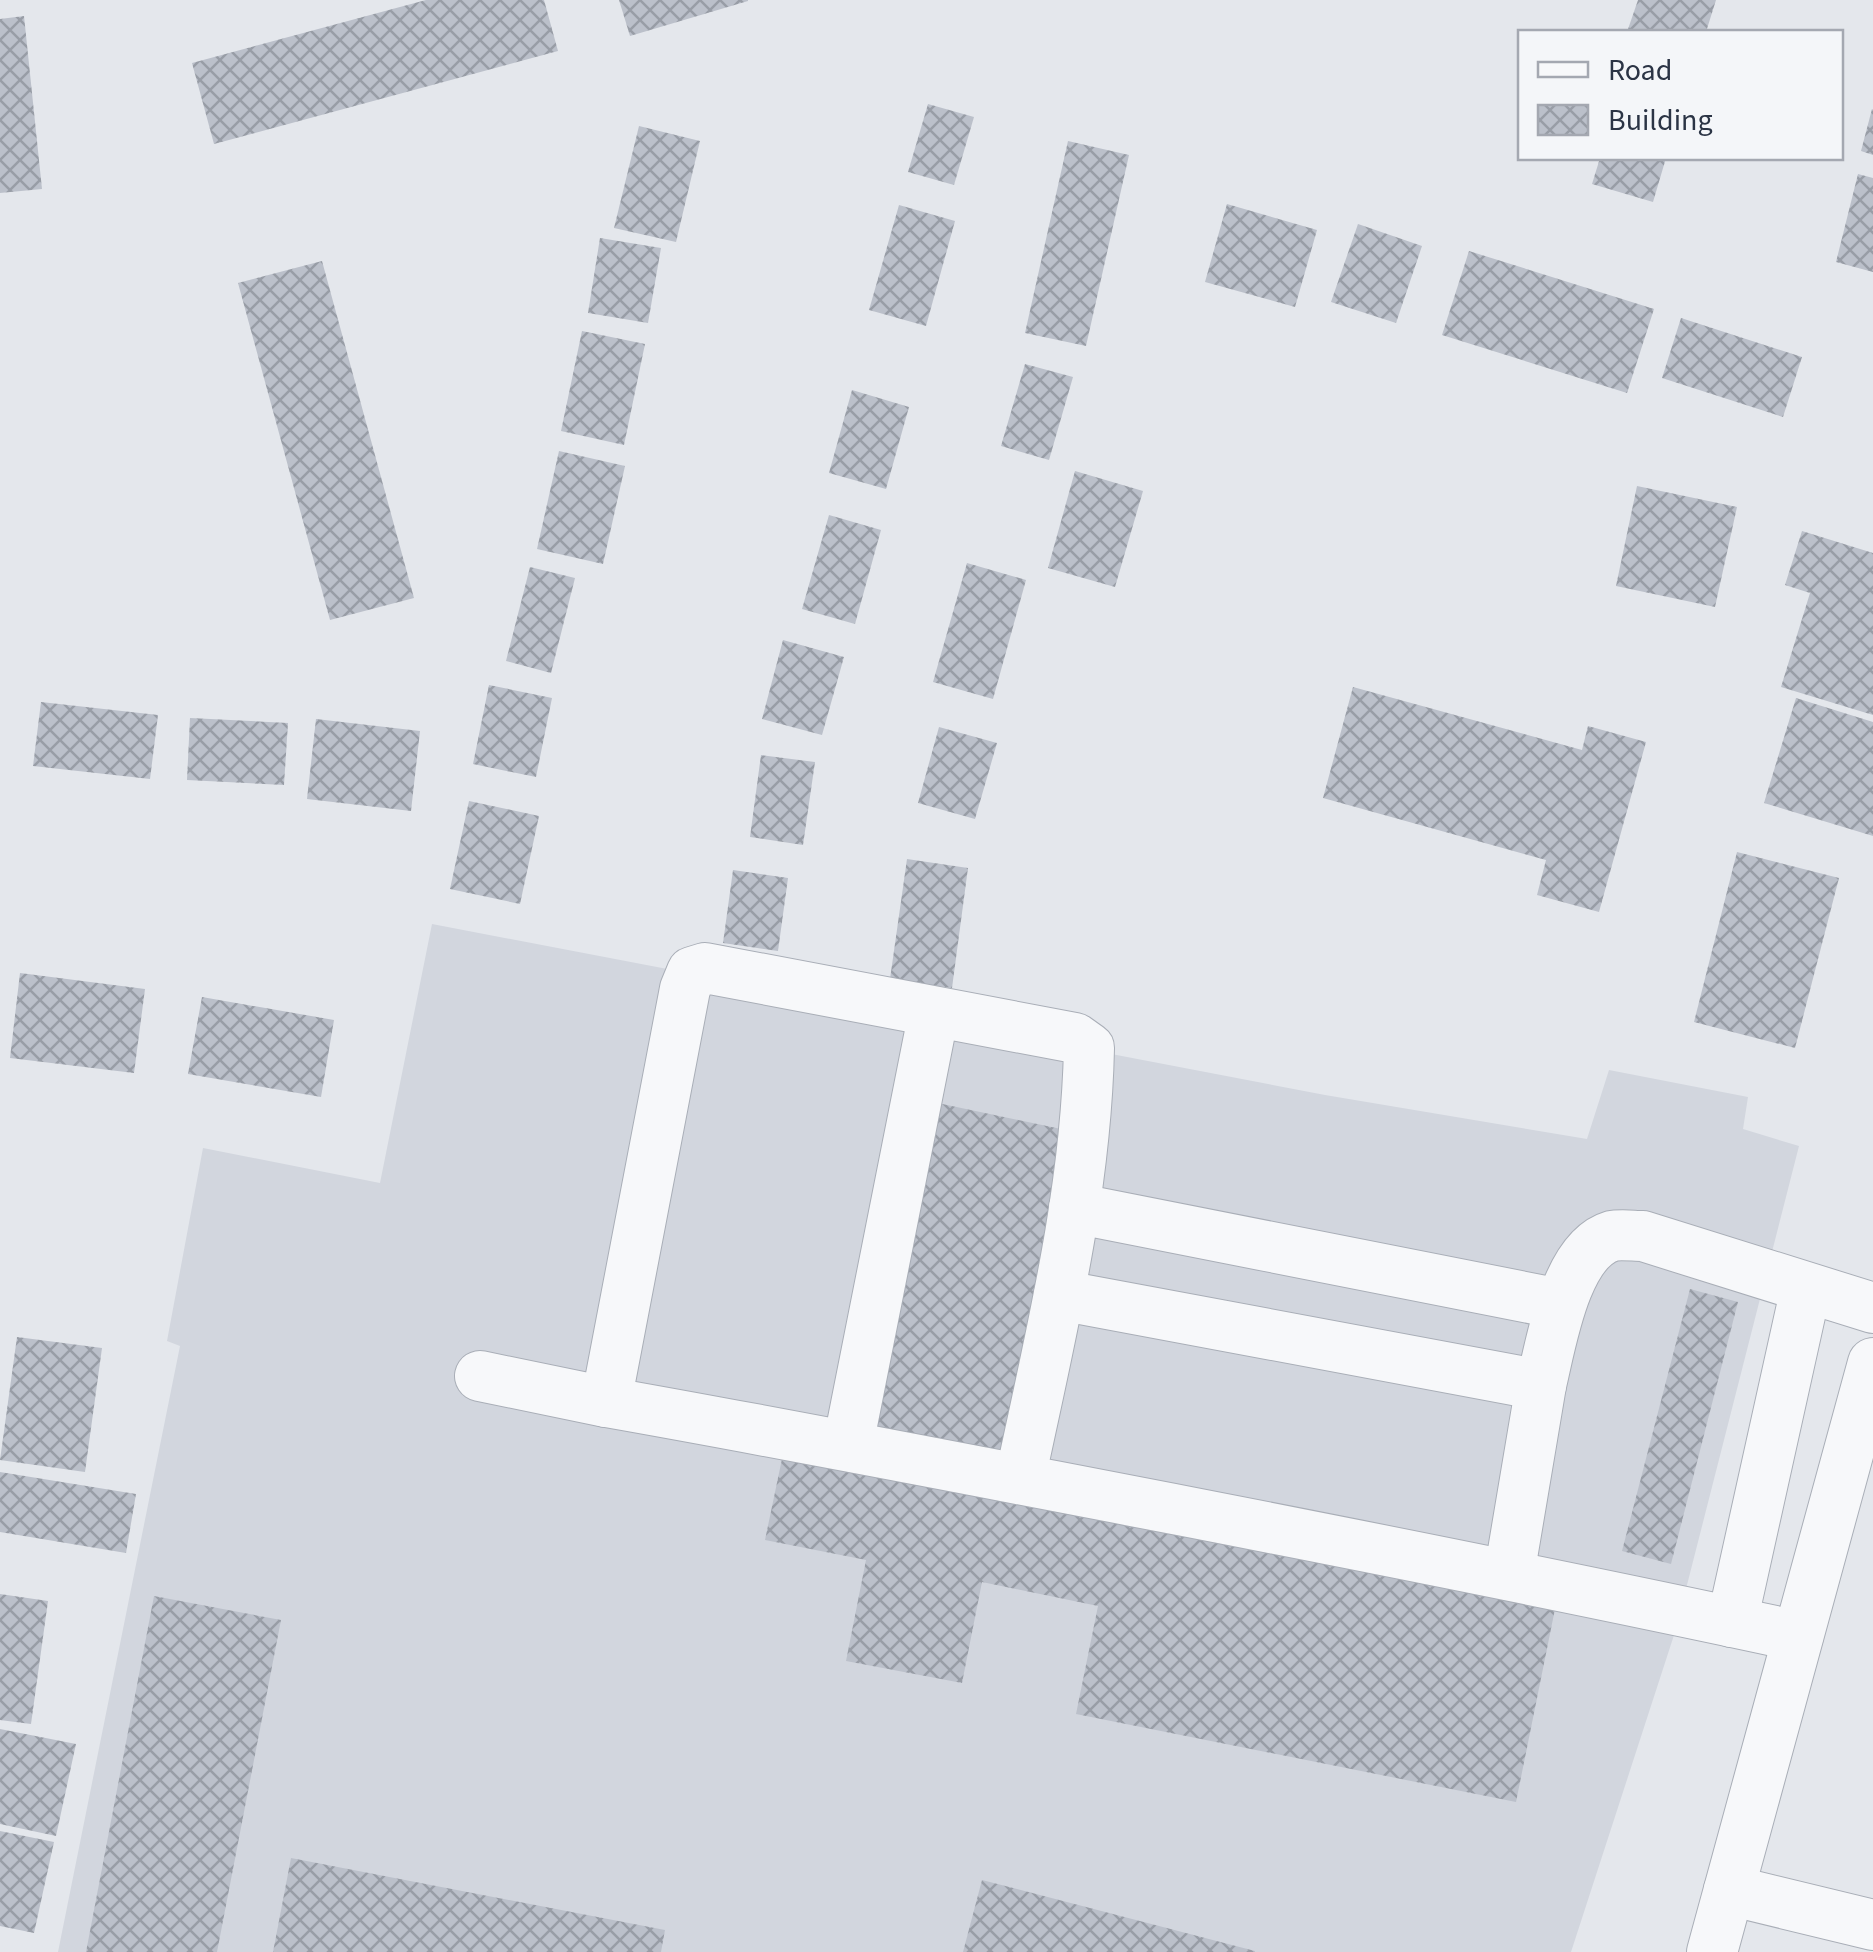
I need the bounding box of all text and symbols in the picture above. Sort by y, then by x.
legend [1518,30,1843,160]
text: Road [1608,49,1672,92]
text: Building [1608,99,1713,142]

